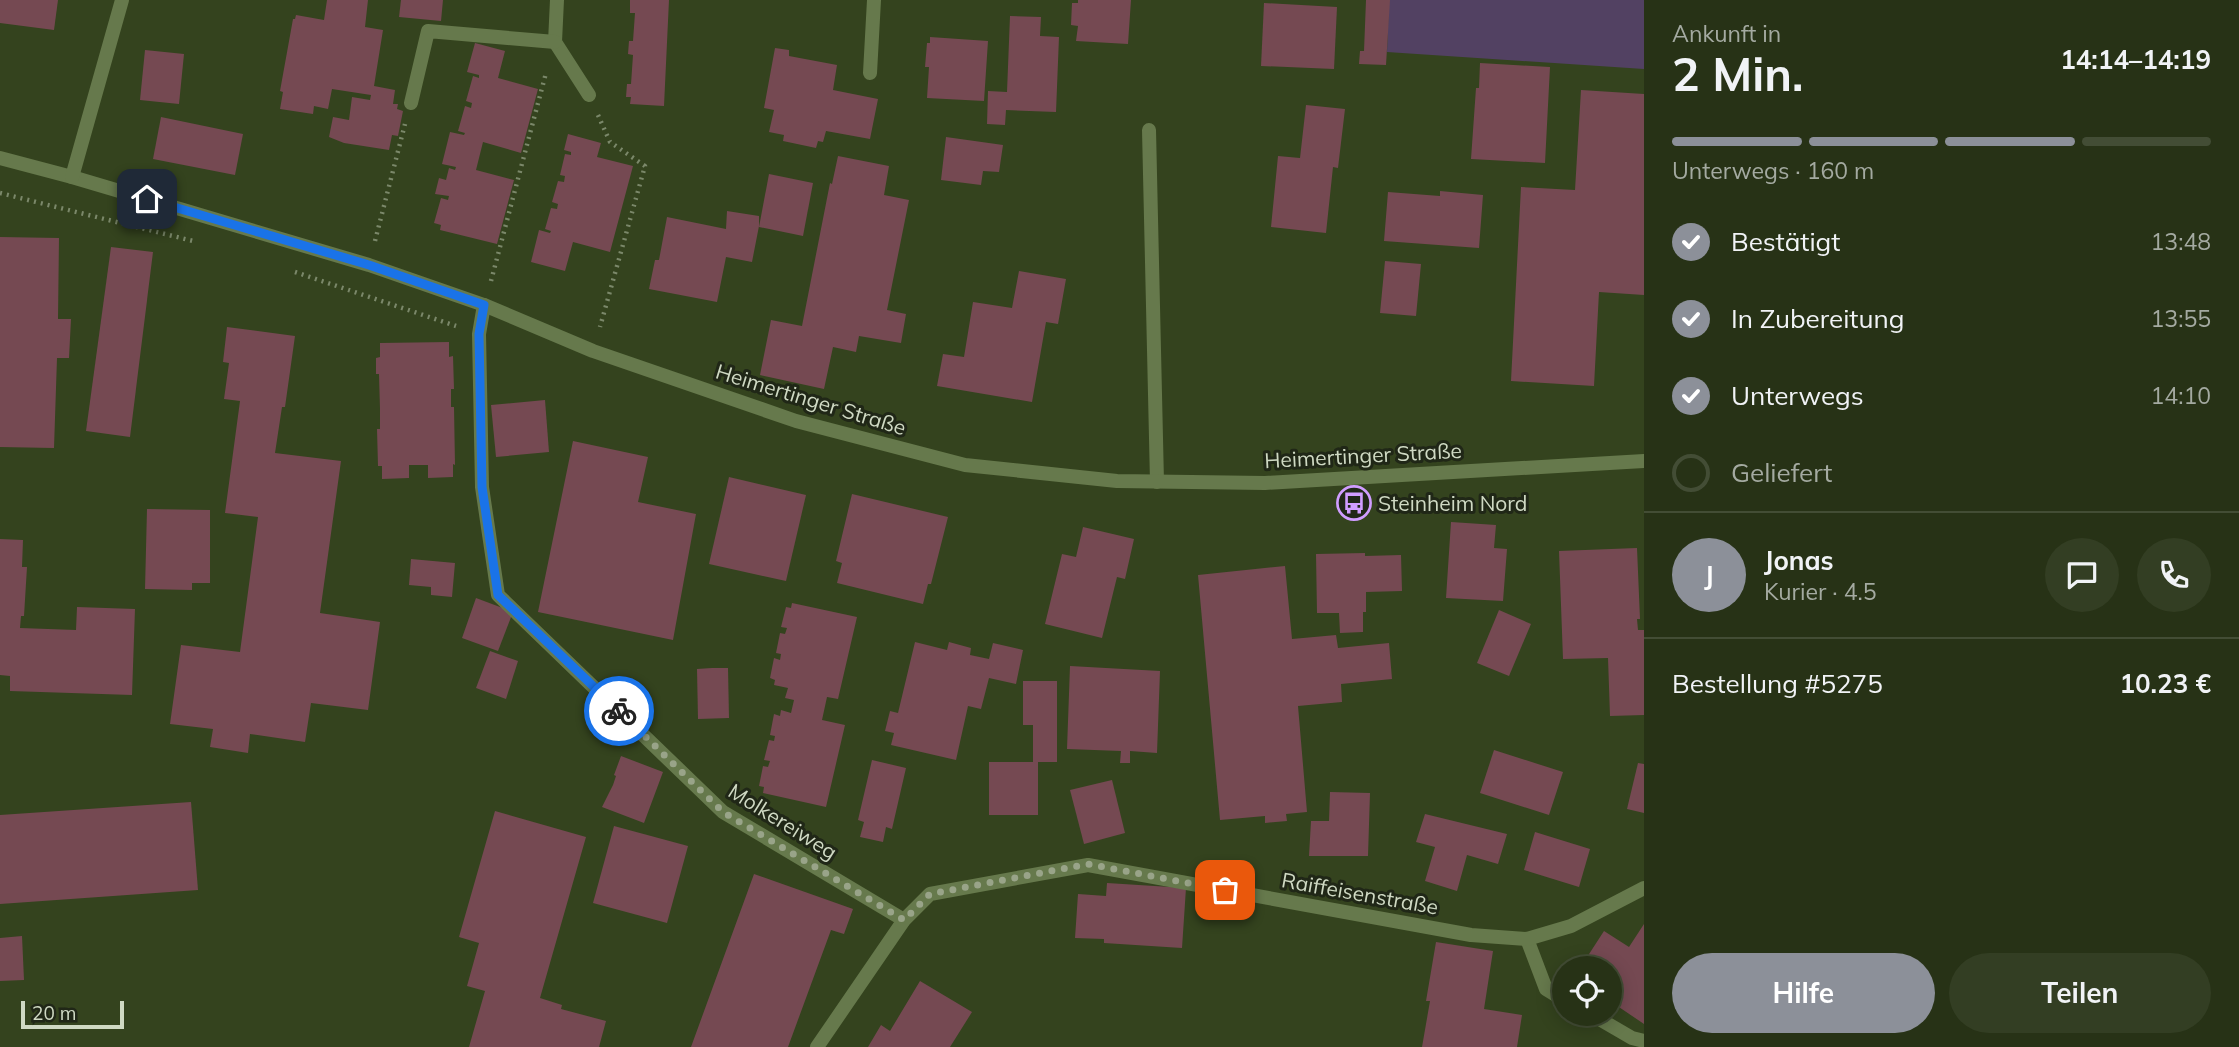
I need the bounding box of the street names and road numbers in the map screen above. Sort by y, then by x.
street label: Heimertinger Straße [713,358,909,440]
street label: Heimertinger Straße [1264,437,1462,473]
street label: Molkereiweg [724,777,842,865]
street label: Raiffeisenstraße [1280,866,1440,920]

